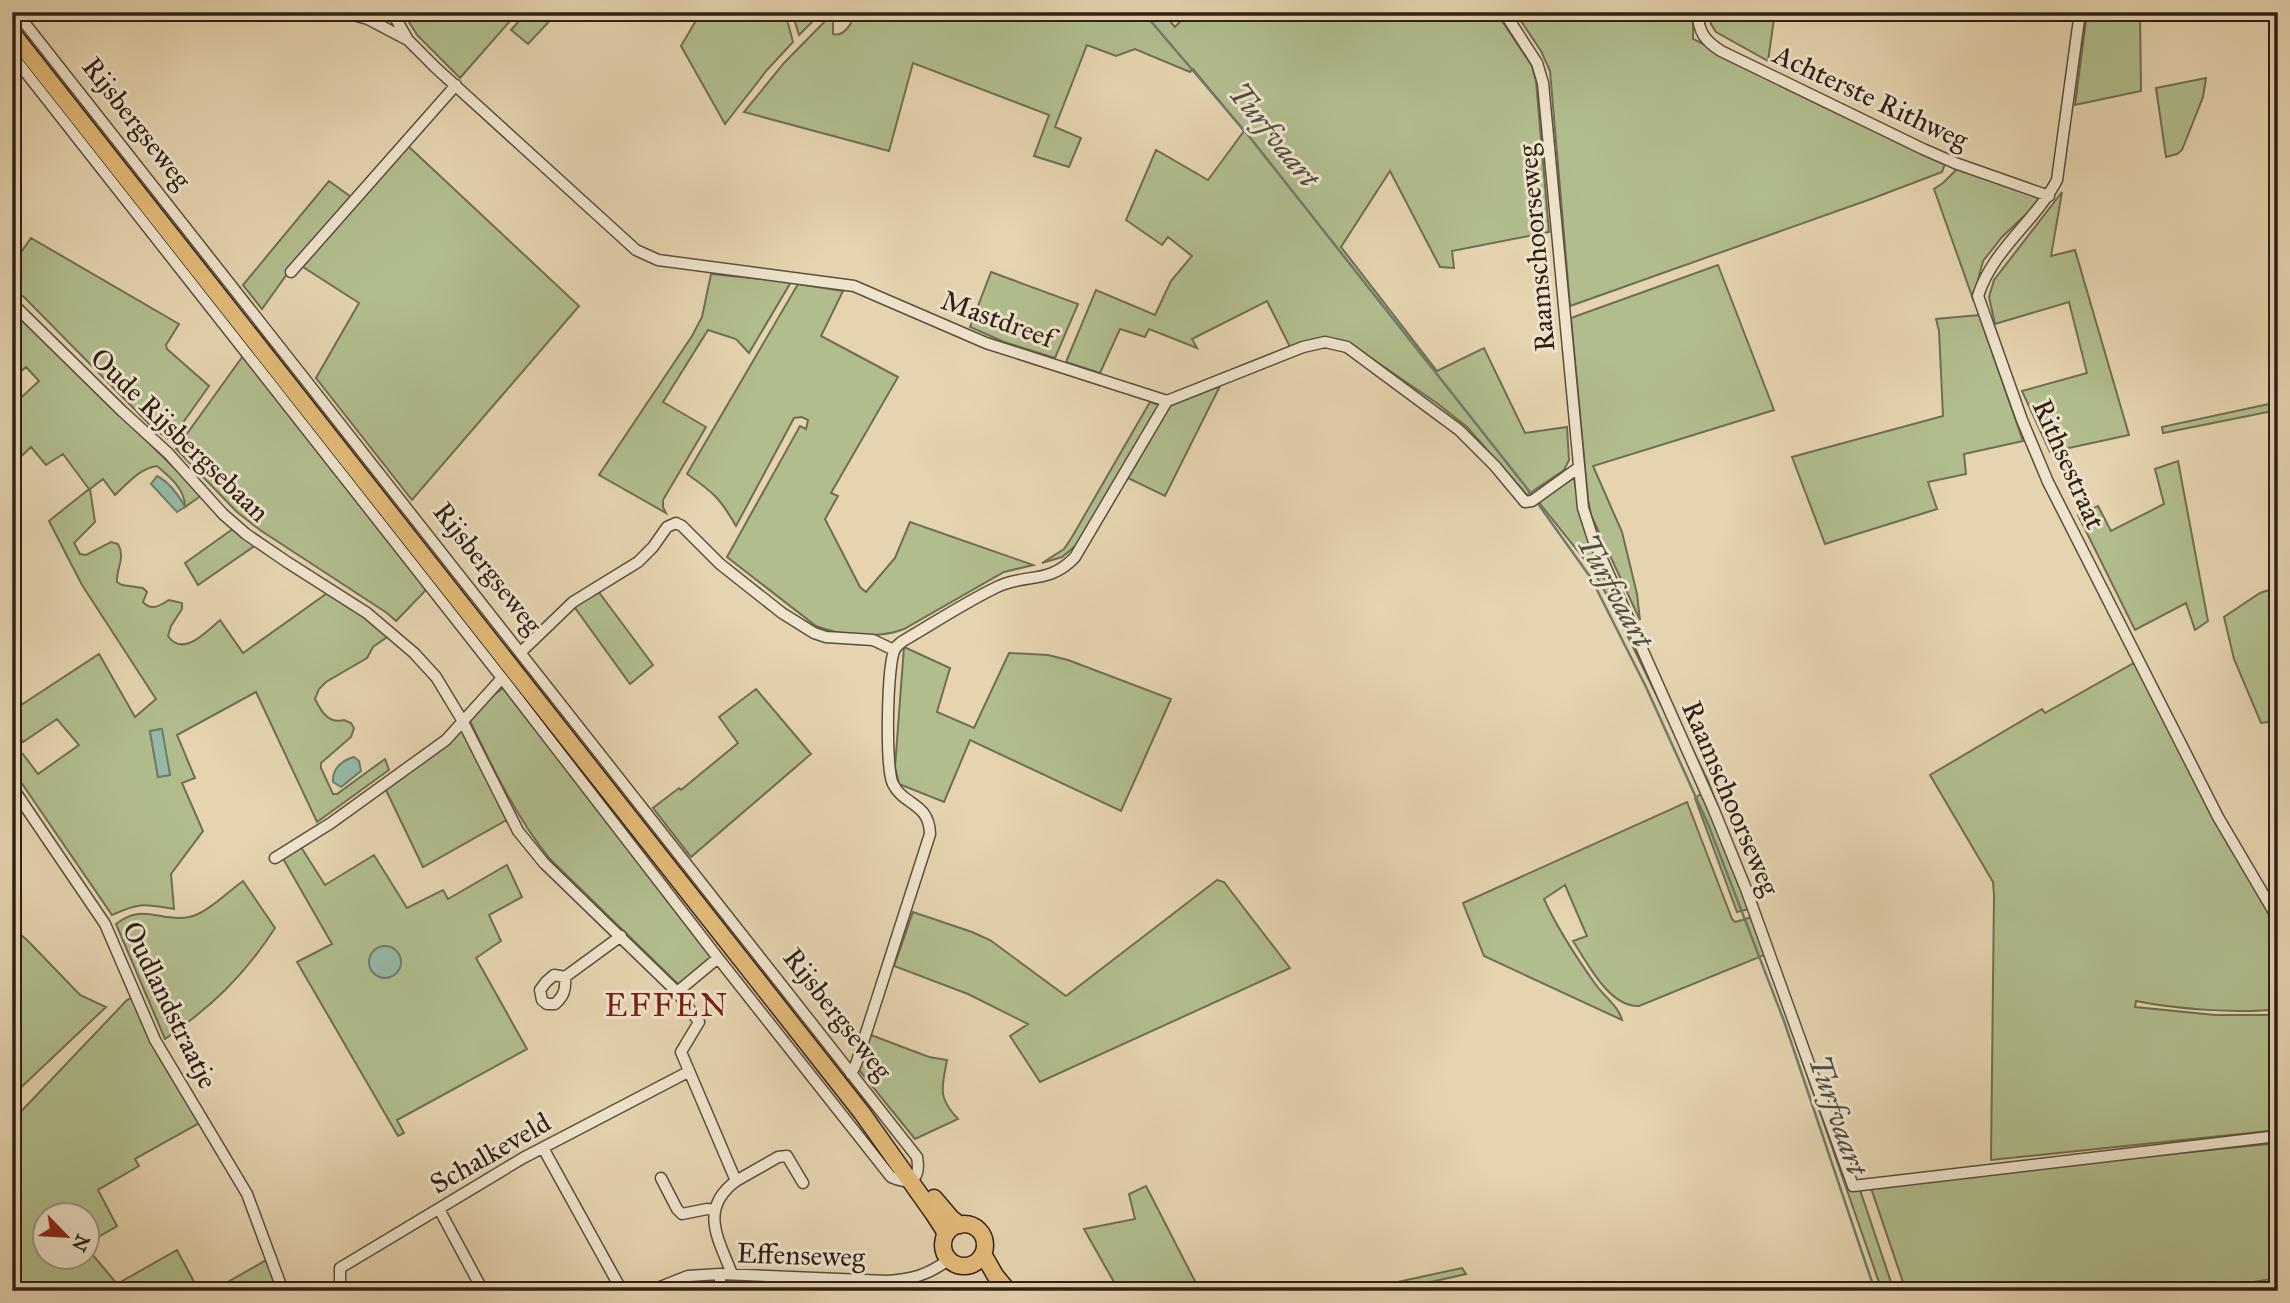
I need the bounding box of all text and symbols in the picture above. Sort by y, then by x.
street label: Achterste Rithweg [1767,36,1975,158]
street label: Rijsbergseweg [75,50,200,197]
water label: Turfvaart [1221,76,1328,196]
street label: Raamschoorseweg [1509,142,1563,353]
street label: Mastdreef [937,282,1064,357]
street label: Oude Rijsbergsebaan [83,341,277,529]
street label: Rithsestraat [2025,393,2113,535]
street label: Rijsbergseweg [426,495,551,642]
water label: Turfvaart [1569,528,1662,655]
street label: Raamschoorseweg [1674,695,1788,901]
street label: Oudlandstraatje [114,916,226,1094]
street label: Rijsbergseweg [776,941,901,1088]
district label: EFFEN [605,986,729,1025]
water label: Turfvaart [1801,1051,1876,1181]
street label: Schalkeveld [423,1104,557,1202]
north arrow [32,1202,102,1272]
text: N [67,1231,95,1255]
street label: Effenseweg [736,1235,867,1275]

